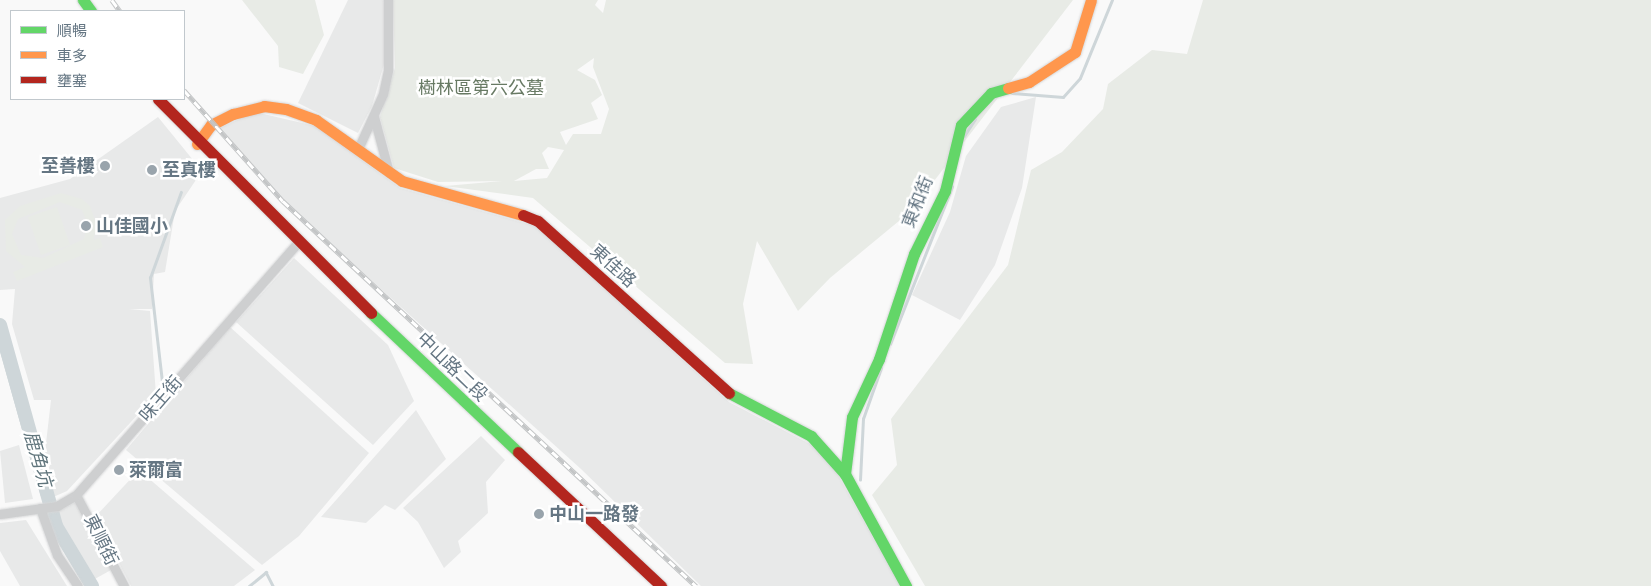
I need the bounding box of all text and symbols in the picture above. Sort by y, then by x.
legend [10,10,185,100]
text: 順暢 [57,22,87,40]
text: 車多 [57,47,87,65]
text: 壅塞 [57,72,87,90]
park label: 樹林區第六公墓 [418,77,544,99]
place label: 至善樓 [41,155,95,177]
place label: 至真樓 [162,159,216,181]
marker: 至善樓 [99,160,111,172]
marker: 至真樓 [146,164,158,176]
street label: 東和街 [898,173,938,231]
place label: 山佳國小 [96,215,168,237]
marker: 山佳國小 [80,220,92,232]
street label: 東佳路 [586,240,640,292]
street label: 中山路二段 [412,328,492,406]
street label: 味王街 [135,372,187,426]
water label: 鹿角坑 [18,428,56,490]
place label: 萊爾富 [129,459,183,481]
marker: 萊爾富 [113,464,125,476]
place label: 中山一路發 [549,503,639,525]
marker: 中山一路發 [533,508,545,520]
street label: 東順街 [79,511,123,569]

